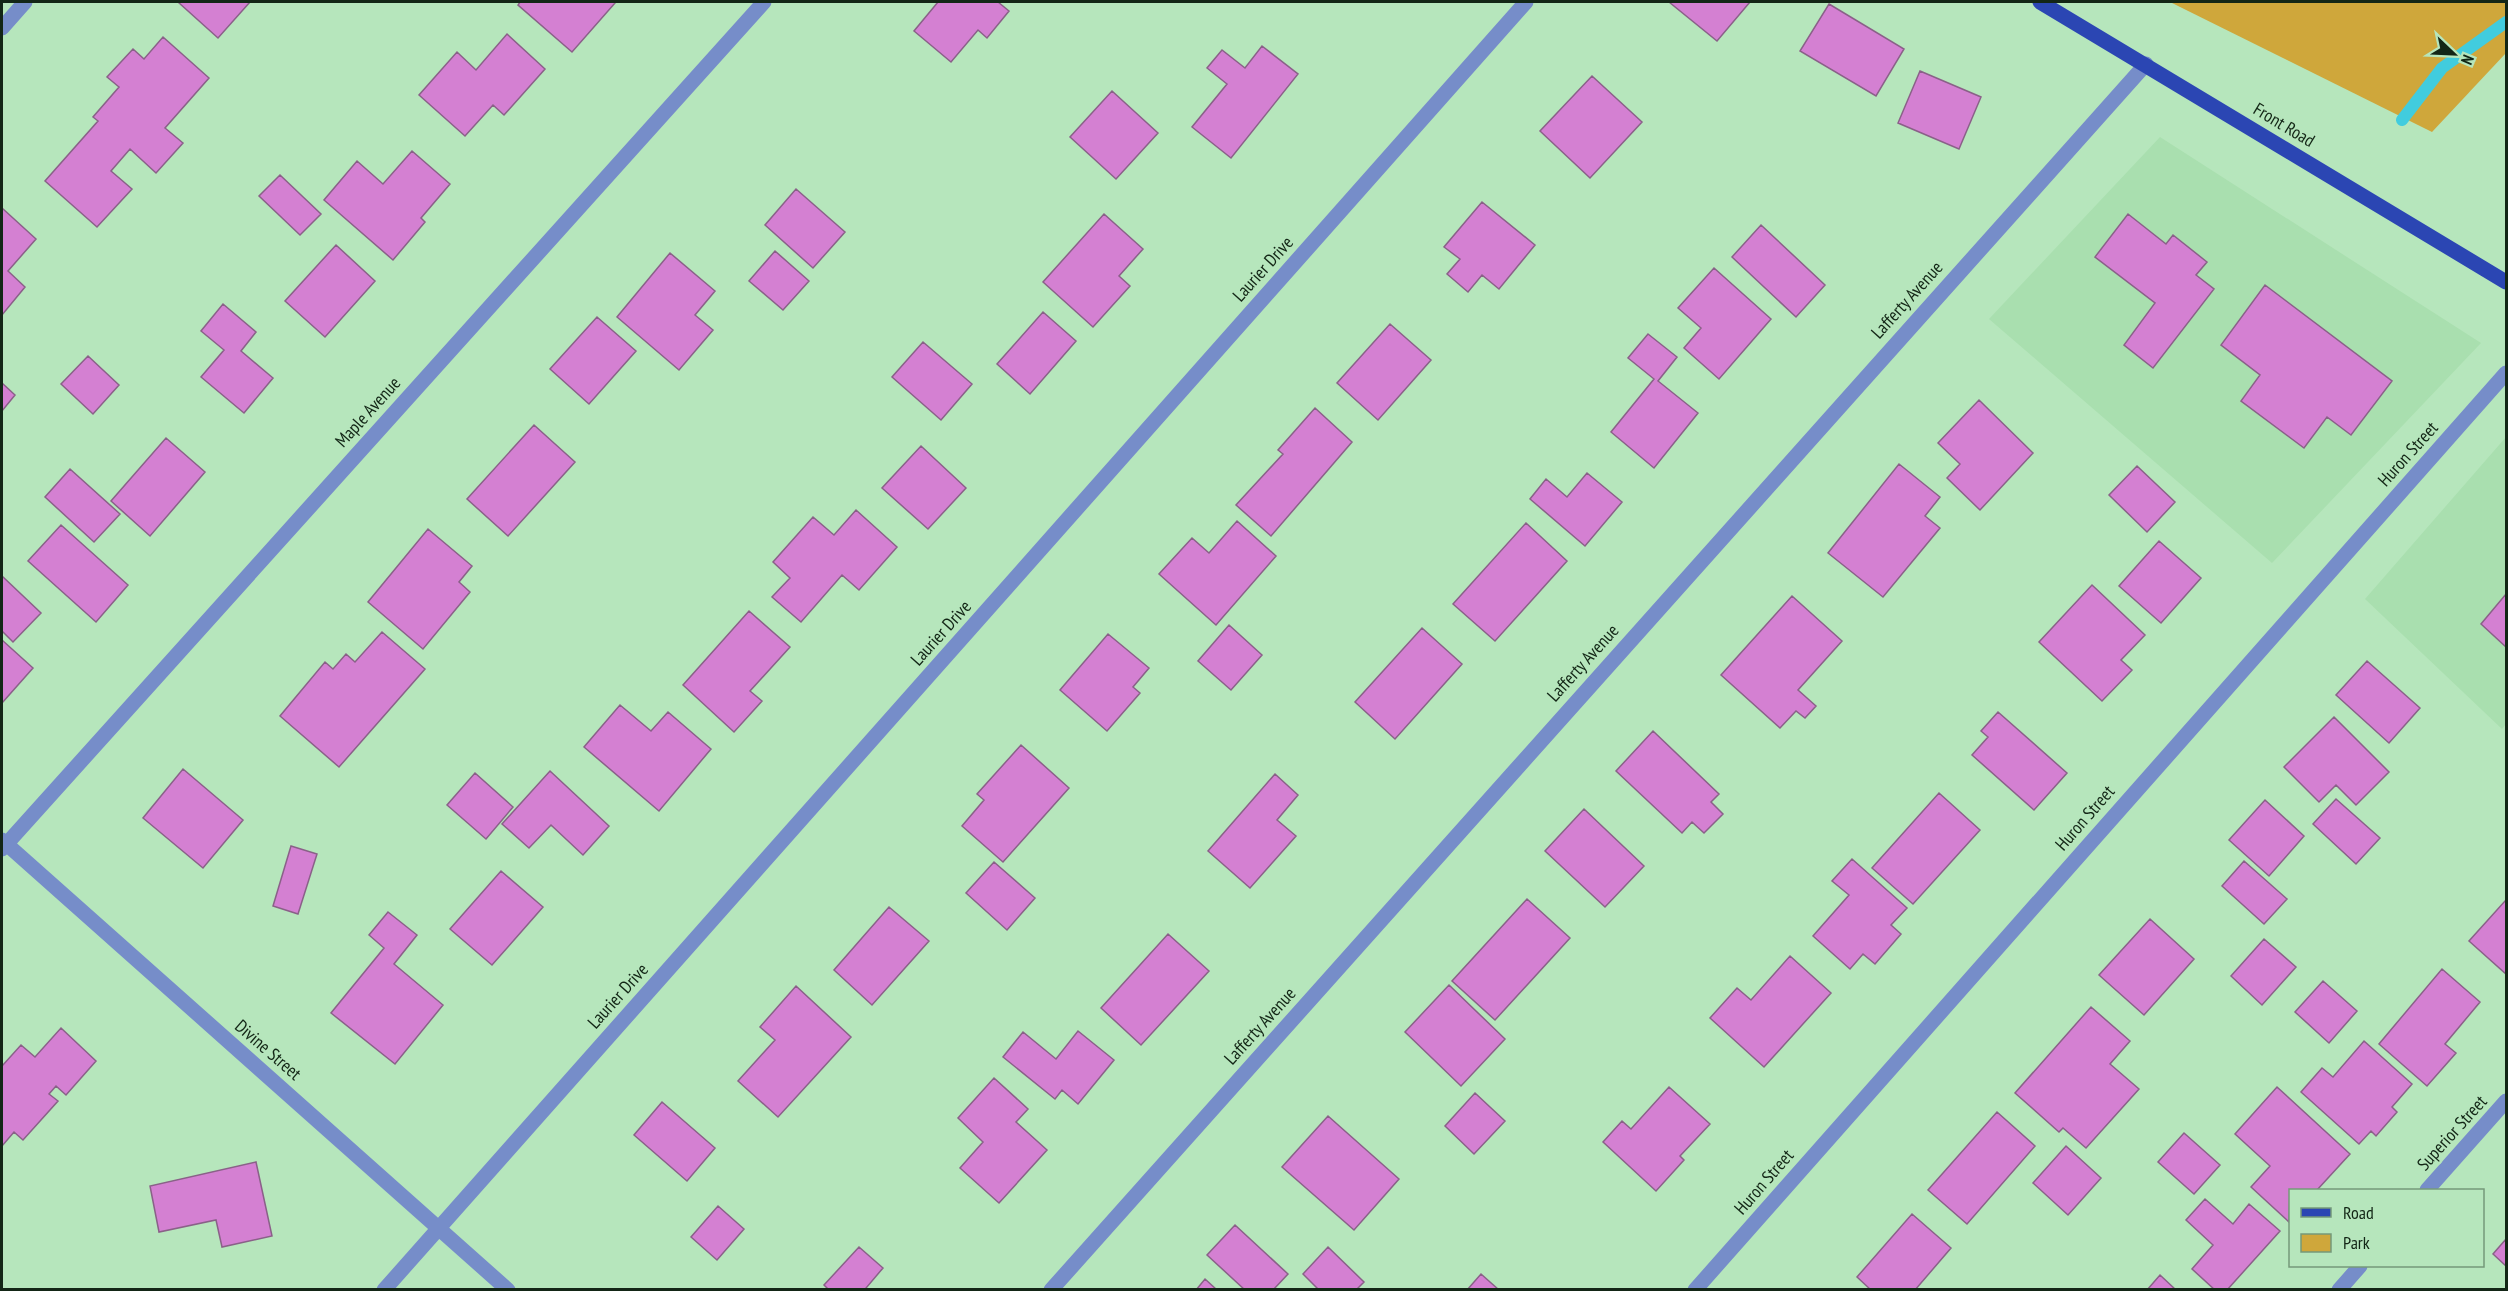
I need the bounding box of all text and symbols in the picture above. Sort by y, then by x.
north arrow [2424,24,2484,84]
text: N [2457,52,2479,68]
street label: Front Road [2249,97,2319,152]
street label: Laurier Drive [1227,231,1298,306]
street label: Lafferty Avenue [1866,256,1947,343]
street label: Maple Avenue [330,372,405,452]
street label: Huron Street [2373,417,2443,491]
street label: Laurier Drive [905,595,976,670]
street label: Lafferty Avenue [1542,619,1623,706]
street label: Huron Street [2050,780,2119,855]
street label: Laurier Drive [582,958,653,1033]
street label: Lafferty Avenue [1219,982,1300,1069]
street label: Divine Street [230,1014,306,1085]
street label: Superior Street [2412,1090,2491,1175]
street label: Huron Street [1729,1144,1798,1219]
legend [2289,1189,2484,1267]
text: Road [2343,1201,2374,1224]
text: Park [2343,1231,2370,1254]

